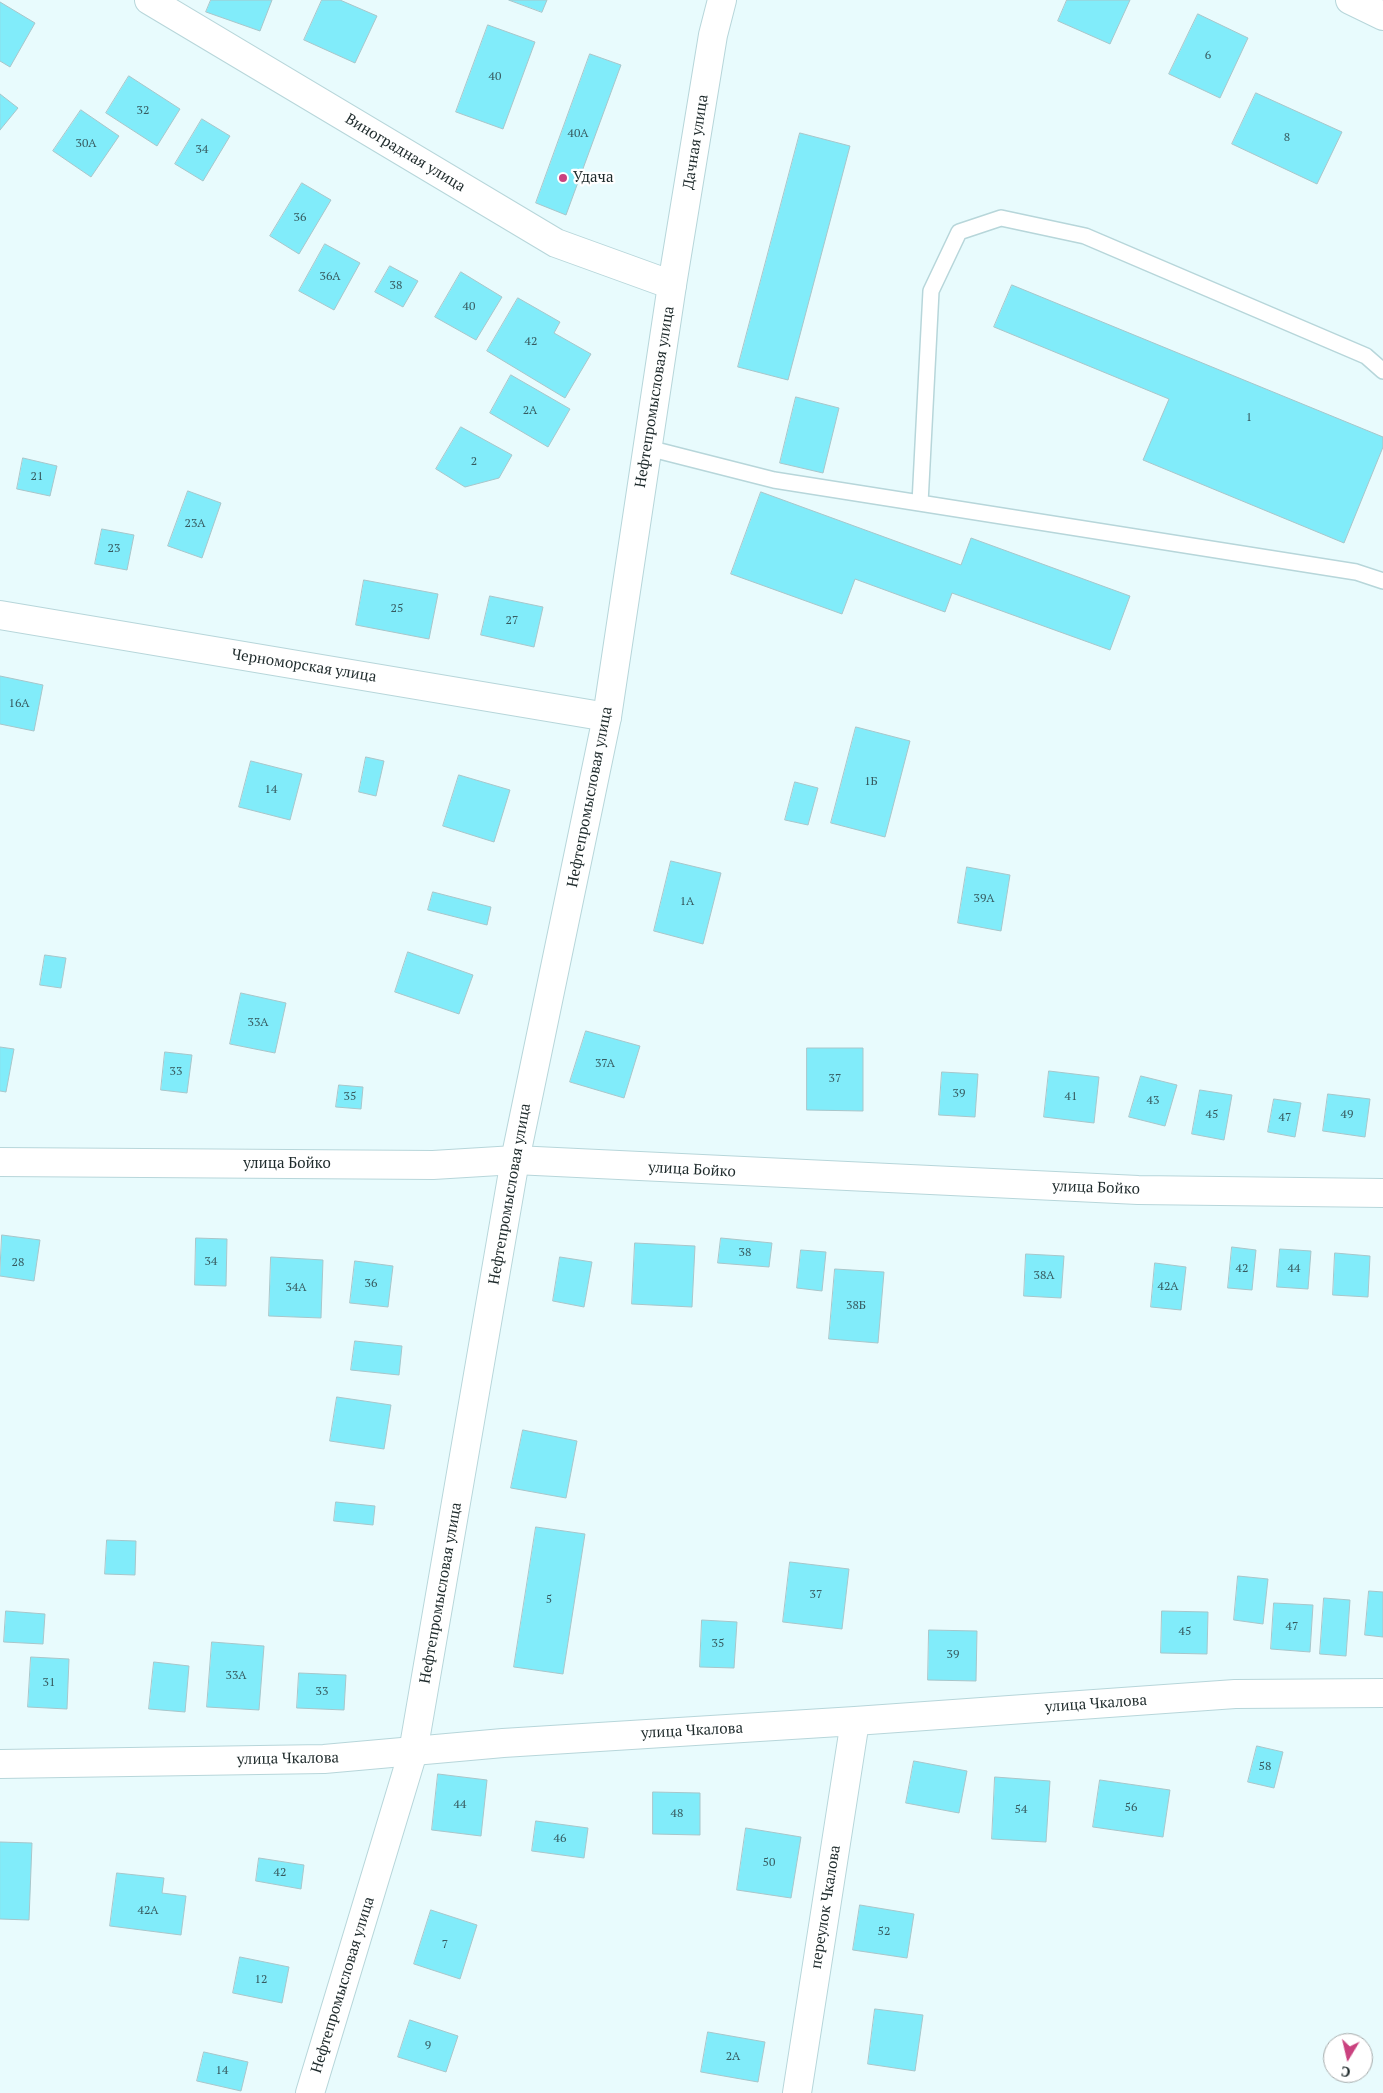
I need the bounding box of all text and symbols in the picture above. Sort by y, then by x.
house number: 6 [1205,49,1211,63]
house number: 40 [489,70,501,84]
street label: Дачная улица [680,93,712,191]
house number: 32 [137,104,149,118]
street label: Виноградная улица [342,110,468,196]
house number: 40А [568,127,588,141]
house number: 8 [1284,131,1290,145]
house number: 30А [76,137,96,151]
house number: 34 [196,143,208,157]
place label: Удача [573,169,614,187]
marker: Удача [557,172,569,184]
house number: 36 [294,211,306,225]
house number: 36А [320,270,340,284]
house number: 38 [390,279,402,293]
house number: 40 [463,300,475,314]
street label: Нефтепромысловая улица [632,305,678,489]
house number: 42 [525,335,537,349]
house number: 2А [523,404,537,418]
house number: 1 [1246,411,1252,425]
house number: 2 [471,455,477,469]
house number: 21 [31,470,43,484]
house number: 23А [185,517,205,531]
house number: 23 [108,542,120,556]
house number: 25 [391,602,403,616]
house number: 27 [506,614,518,628]
street label: Черноморская улица [230,646,378,686]
house number: 16А [9,697,29,711]
street label: Нефтепромысловая улица [564,705,616,889]
house number: 1Б [864,775,878,789]
house number: 14 [265,783,277,797]
house number: 39А [974,892,994,906]
house number: 1А [680,895,694,909]
house number: 33А [248,1016,268,1030]
house number: 37А [595,1057,615,1071]
house number: 33 [170,1065,182,1079]
house number: 37 [829,1072,841,1086]
house number: 39 [953,1087,965,1101]
house number: 35 [344,1090,356,1104]
house number: 41 [1065,1090,1077,1104]
house number: 43 [1147,1094,1159,1108]
street label: Нефтепромысловая улица [485,1102,535,1286]
house number: 45 [1206,1108,1218,1122]
house number: 49 [1341,1108,1353,1122]
house number: 47 [1279,1111,1291,1125]
street label: улица Бойко [243,1155,331,1173]
street label: улица Бойко [648,1159,736,1181]
street label: улица Бойко [1052,1177,1140,1199]
house number: 38 [739,1246,751,1260]
house number: 34 [205,1255,217,1269]
house number: 28 [12,1256,24,1270]
house number: 42 [1236,1262,1248,1276]
house number: 44 [1288,1262,1300,1276]
house number: 38А [1034,1269,1054,1283]
house number: 36 [365,1277,377,1291]
house number: 42А [1158,1280,1178,1294]
house number: 34А [286,1281,306,1295]
house number: 38Б [846,1299,866,1313]
street label: Нефтепромысловая улица [416,1501,466,1685]
house number: 37 [810,1588,822,1602]
house number: 5 [546,1593,552,1607]
house number: 47 [1286,1620,1298,1634]
house number: 45 [1179,1625,1191,1639]
house number: 35 [712,1637,724,1651]
house number: 39 [947,1648,959,1662]
house number: 33А [226,1669,246,1683]
house number: 31 [43,1676,55,1690]
house number: 33 [316,1685,328,1699]
street label: улица Чкалова [1044,1691,1148,1717]
street label: улица Чкалова [641,1719,743,1743]
street label: улица Чкалова [237,1749,339,1769]
house number: 58 [1259,1760,1271,1774]
house number: 44 [454,1798,466,1812]
house number: 56 [1125,1801,1137,1815]
house number: 54 [1015,1803,1027,1817]
house number: 48 [671,1807,683,1821]
house number: 46 [554,1832,566,1846]
street label: переулок Чкалова [807,1844,845,1970]
house number: 50 [763,1856,775,1870]
house number: 42 [274,1866,286,1880]
street label: Нефтепромысловая улица [308,1895,378,2075]
house number: 42А [138,1904,158,1918]
house number: 52 [878,1925,890,1939]
house number: 7 [442,1938,448,1952]
house number: 12 [255,1973,267,1987]
north arrow [1323,2033,1373,2083]
house number: 9 [425,2039,431,2053]
house number: 2А [726,2050,740,2064]
text: С [1340,2062,1352,2082]
house number: 14 [216,2064,228,2078]

